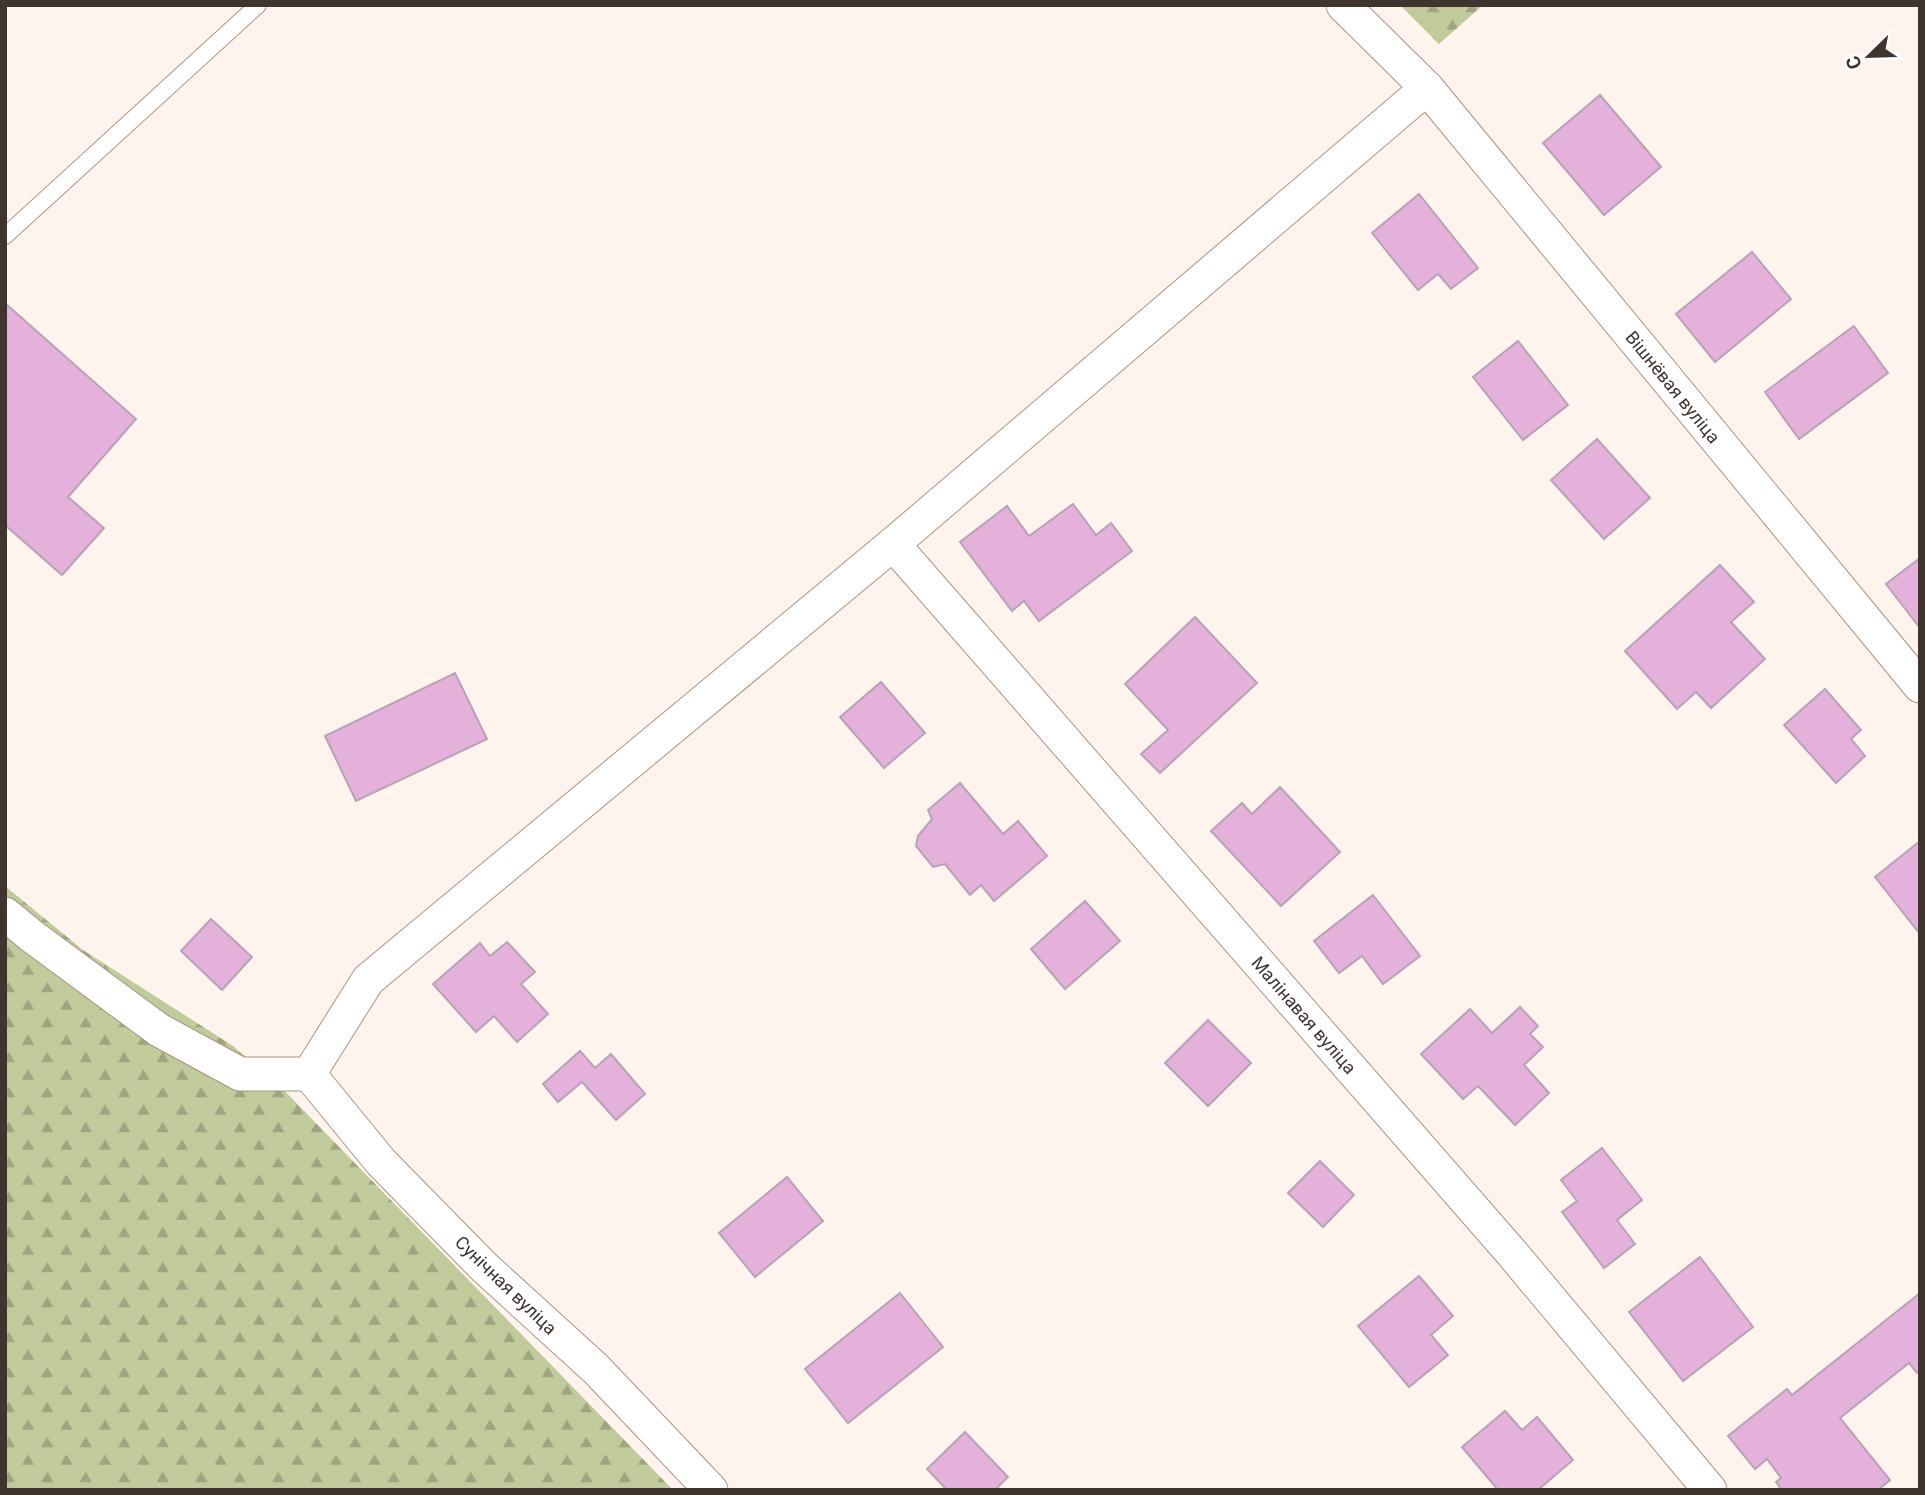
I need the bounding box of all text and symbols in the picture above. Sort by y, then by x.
north arrow [1834,21,1904,91]
text: С [1841,52,1867,73]
street label: Вішнёвая вуліца [1621,327,1725,447]
street label: Малінавая вуліца [1247,952,1361,1078]
street label: Сунічная вуліца [451,1231,561,1339]

